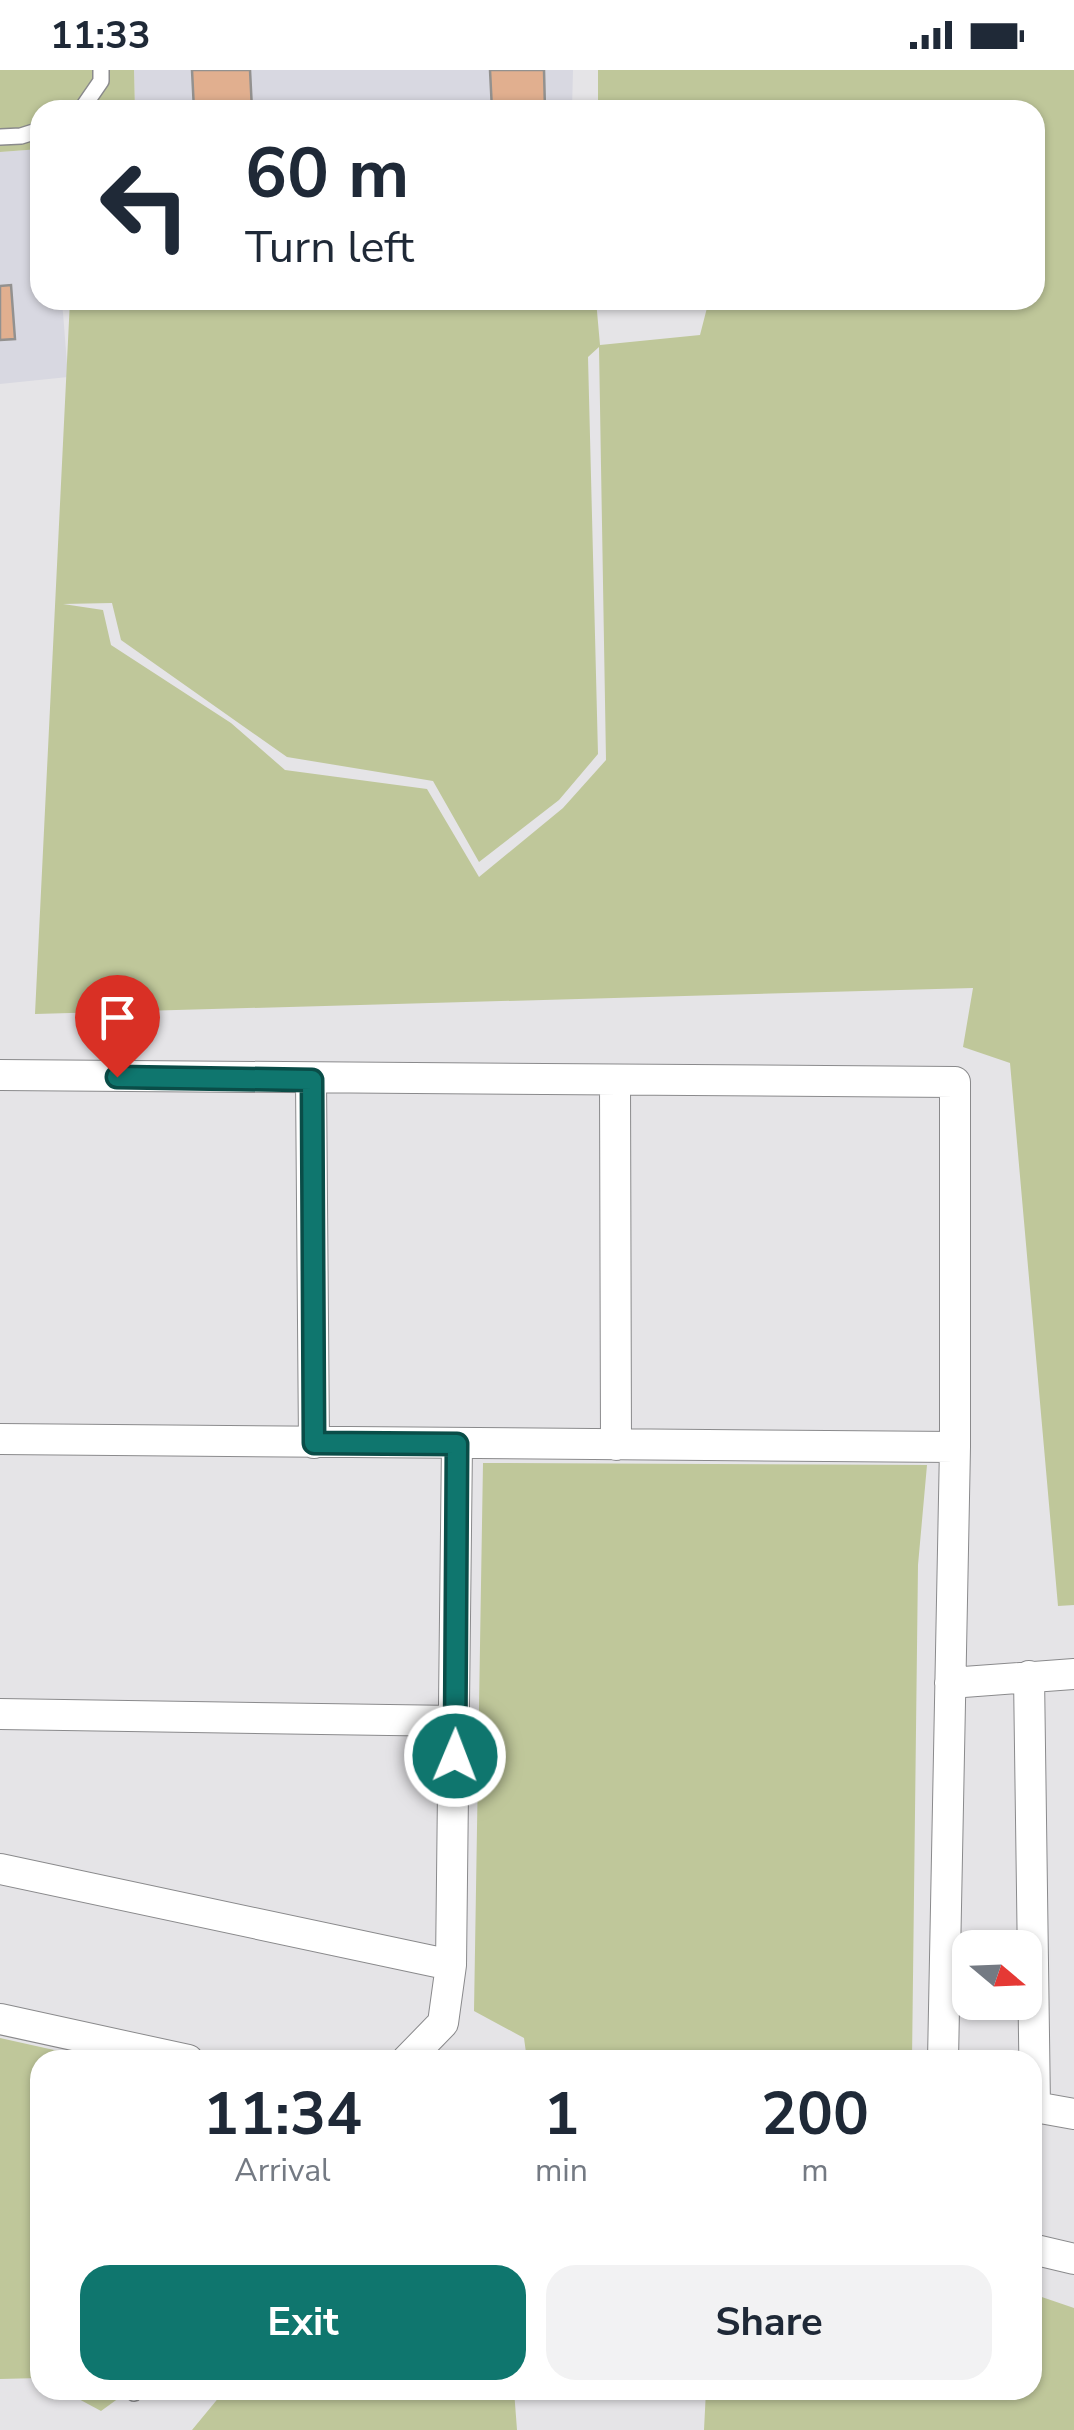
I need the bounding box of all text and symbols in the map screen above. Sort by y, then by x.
text: 11:33 [50,10,151,61]
text: 60 m [245,126,409,222]
icon: left [80,140,210,270]
text: Turn left [245,217,414,278]
pin [75,975,160,1078]
icon: arrive [90,990,145,1045]
position arrow [403,1704,507,1808]
north arrow [952,1930,1042,2020]
map controls [952,1930,1042,2020]
text: 11:34 [203,2073,362,2155]
text: 1 [543,2073,579,2155]
text: 200 [761,2073,869,2155]
text: Arrival [234,2149,331,2192]
text: min [535,2149,588,2192]
text: m [801,2149,829,2192]
button: Exit [80,2265,526,2380]
button: Share [546,2265,992,2380]

